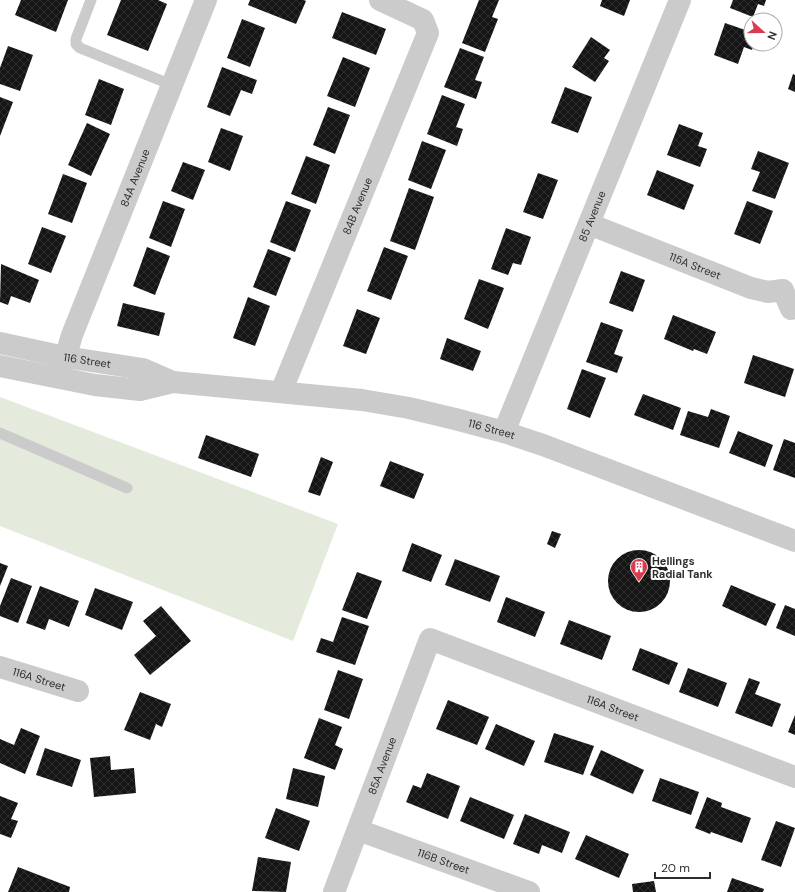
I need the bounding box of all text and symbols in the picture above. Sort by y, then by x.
north arrow [743,12,783,52]
text: N [764,29,780,42]
street label: 84A Avenue [117,147,153,209]
street label: 84B Avenue [339,175,375,237]
street label: 85 Avenue [575,189,609,244]
street label: 115A Street [667,249,723,282]
street label: 116 Street [62,350,112,371]
street label: 116 Street [467,416,517,442]
place label: Hellings Radial Tank [652,554,713,581]
building icon: Hellings Radial Tank [629,557,649,582]
street label: 116A Street [11,664,67,694]
street label: 116A Street [585,692,641,724]
street label: 85A Avenue [365,735,399,797]
street label: 116B Street [416,845,472,877]
scale bar [655,854,710,880]
text: 20 m [661,860,690,876]

